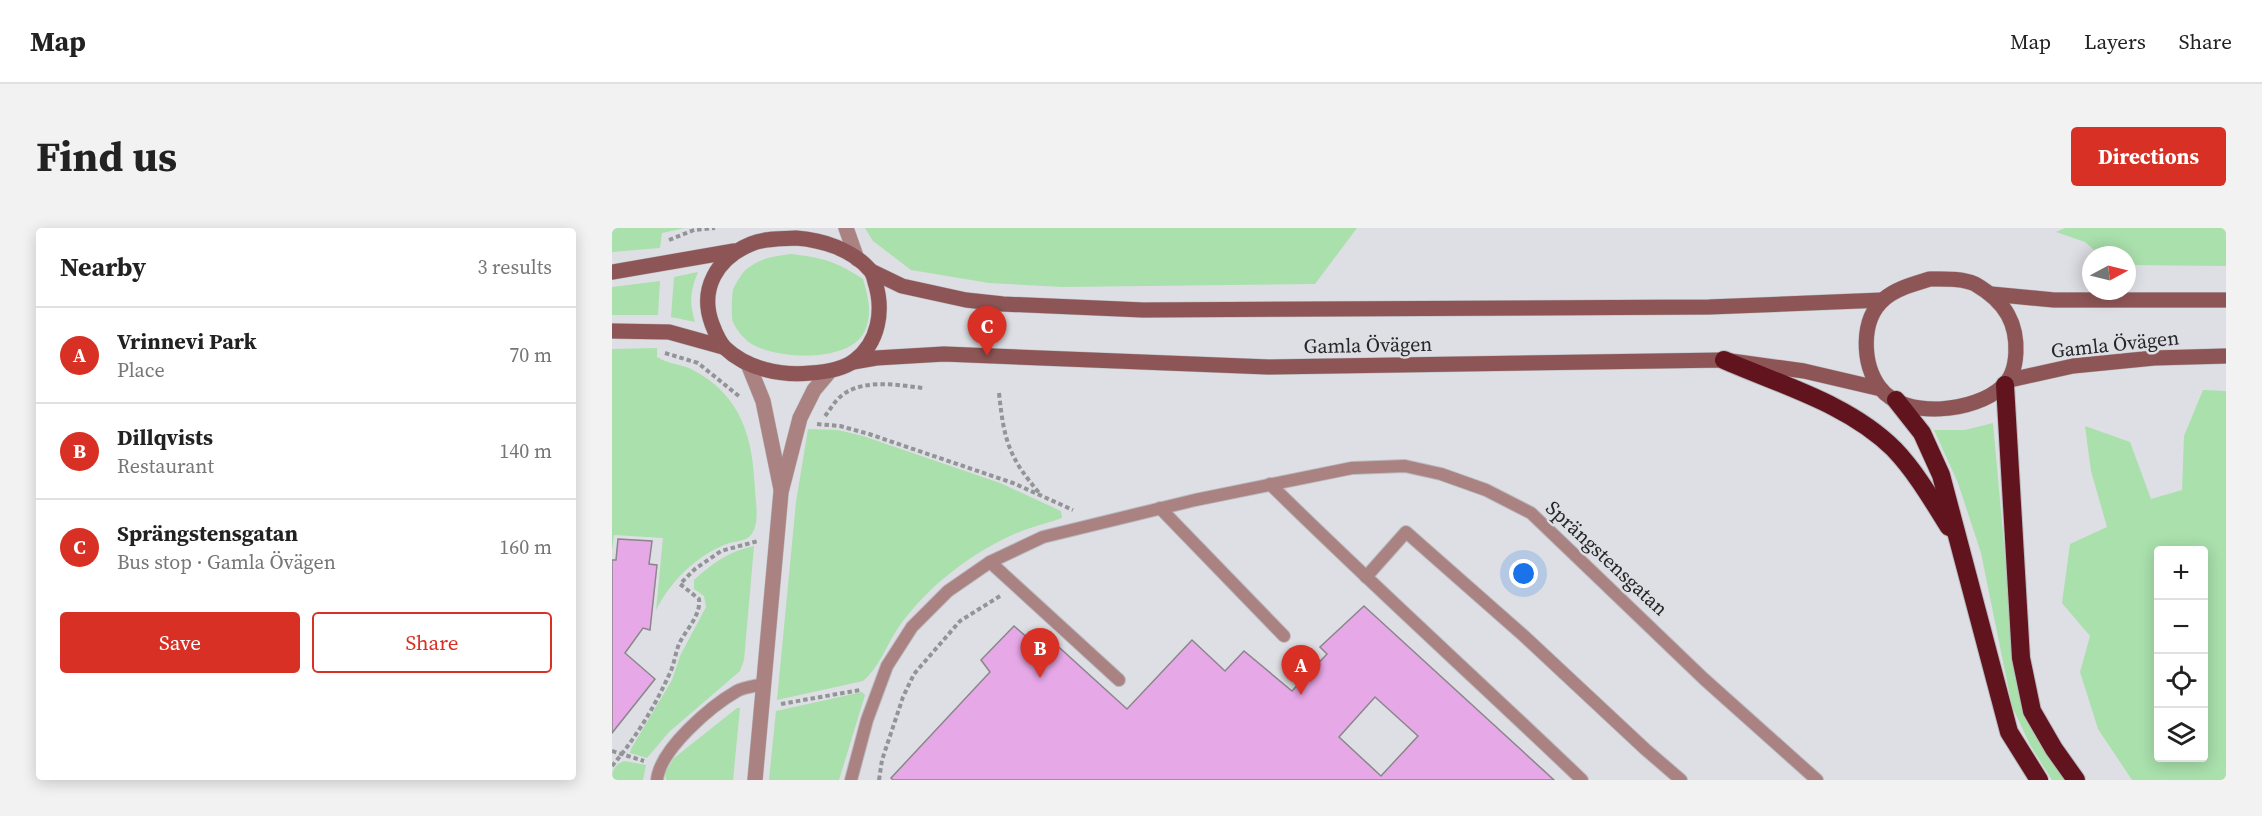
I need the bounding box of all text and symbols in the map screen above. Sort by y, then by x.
text: Map [30,22,86,60]
text: Map [2010,27,2051,56]
text: Layers [2084,27,2146,56]
text: Share [2179,27,2232,56]
text: Find us [36,127,177,185]
button: Directions [2071,127,2226,186]
north arrow [2082,246,2136,300]
text: Nearby [60,249,146,285]
text: 3 results [477,253,552,281]
pin: C [968,306,1006,356]
street label: Gamla Övägen [2050,323,2180,365]
text: Vrinnevi Park [117,326,257,356]
street label: Gamla Övägen [1303,330,1433,360]
text: A [73,341,86,369]
text: 70 m [509,341,552,369]
text: Place [117,356,165,384]
text: Dillqvists [117,422,213,452]
text: B [73,437,86,465]
text: 140 m [499,437,552,465]
text: Restaurant [117,452,214,480]
street label: Sprängstensgatan [1540,494,1674,622]
text: Sprängstensgatan [117,518,298,548]
text: C [73,533,86,561]
text: 160 m [499,533,552,561]
map controls [2154,546,2208,762]
button: + [2154,546,2208,600]
text: Bus stop · Gamla Övägen [117,548,336,576]
your location [1509,559,1538,588]
button: − [2154,600,2208,654]
button: Save [60,612,300,673]
button: Share [312,612,552,673]
pin: B [1020,628,1060,678]
pin: A [1282,646,1320,695]
button: locate [2154,654,2208,708]
button: layers [2154,708,2208,762]

